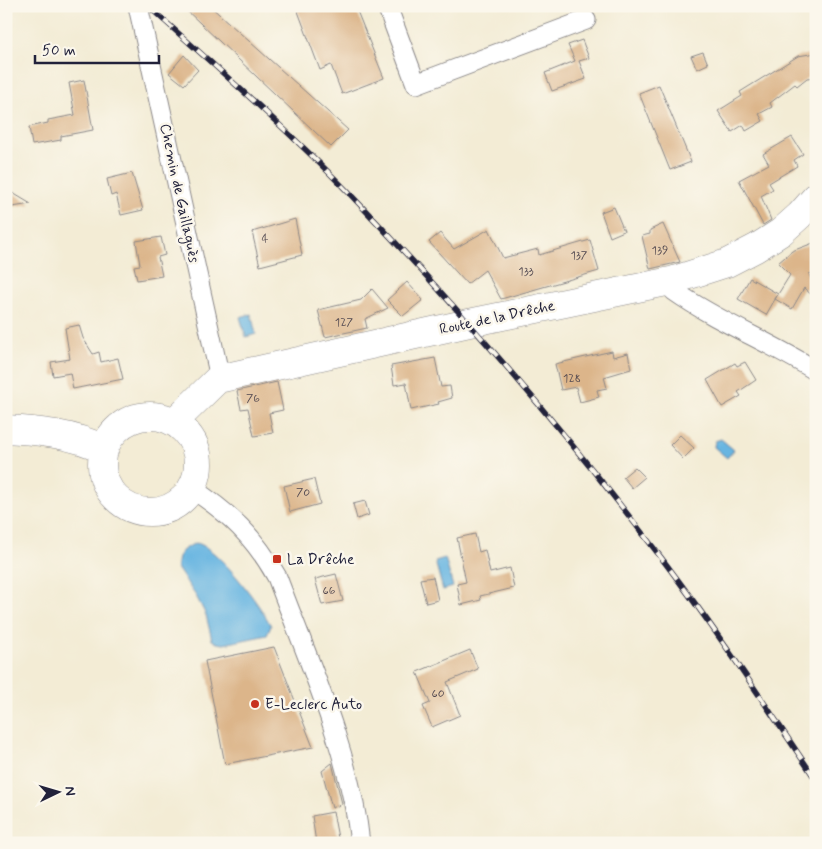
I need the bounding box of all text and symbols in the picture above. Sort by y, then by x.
scale bar [35,32,159,64]
text: 50 m [42,41,76,61]
street label: Chemin de Gaillaguès [154,122,204,265]
house number: 4 [262,231,269,247]
house number: 139 [652,243,668,259]
house number: 137 [570,248,588,264]
house number: 133 [518,264,534,280]
street label: Route de la Drêche [438,296,557,340]
house number: 127 [335,315,353,331]
house number: 128 [563,371,581,387]
house number: 76 [246,391,260,407]
house number: 70 [296,485,310,501]
place label: La Drêche [287,550,354,570]
marker: La Drêche [271,553,283,565]
house number: 66 [323,583,336,599]
house number: 60 [431,686,445,702]
place label: E-Leclerc Auto [265,695,362,715]
marker: E-Leclerc Auto [249,698,261,710]
north arrow [32,766,82,816]
text: N [61,786,79,796]

